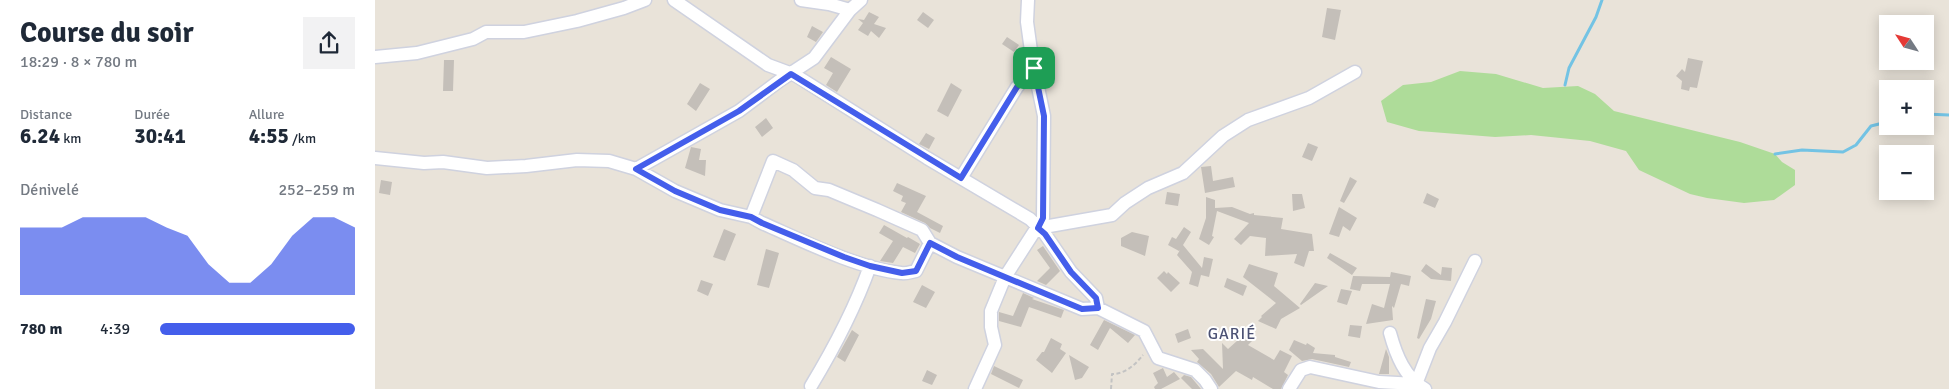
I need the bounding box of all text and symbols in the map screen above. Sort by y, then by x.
north arrow [1879,15,1934,70]
map controls [1879,15,1934,200]
text: Course du soir [20,16,194,50]
button: share [303,17,355,69]
pin [1013,47,1055,89]
text: 18:29 · 8 × 780 m [20,52,137,72]
icon: arrive [1020,54,1048,82]
button: + [1879,80,1934,135]
text: Distance [20,106,72,123]
text: Durée [134,106,170,123]
text: Allure [249,106,285,123]
text: 6.24 [20,123,60,149]
text: 30:41 [134,123,186,149]
text: 4:55 [249,123,289,149]
text: km [60,130,81,147]
text: /km [289,130,316,147]
button: − [1879,145,1934,200]
text: Dénivelé [20,180,79,200]
text: 252–259 m [278,180,355,200]
text: 780 m [20,319,62,339]
text: 4:39 [100,319,130,339]
district label: GARIÉ [1208,324,1256,344]

